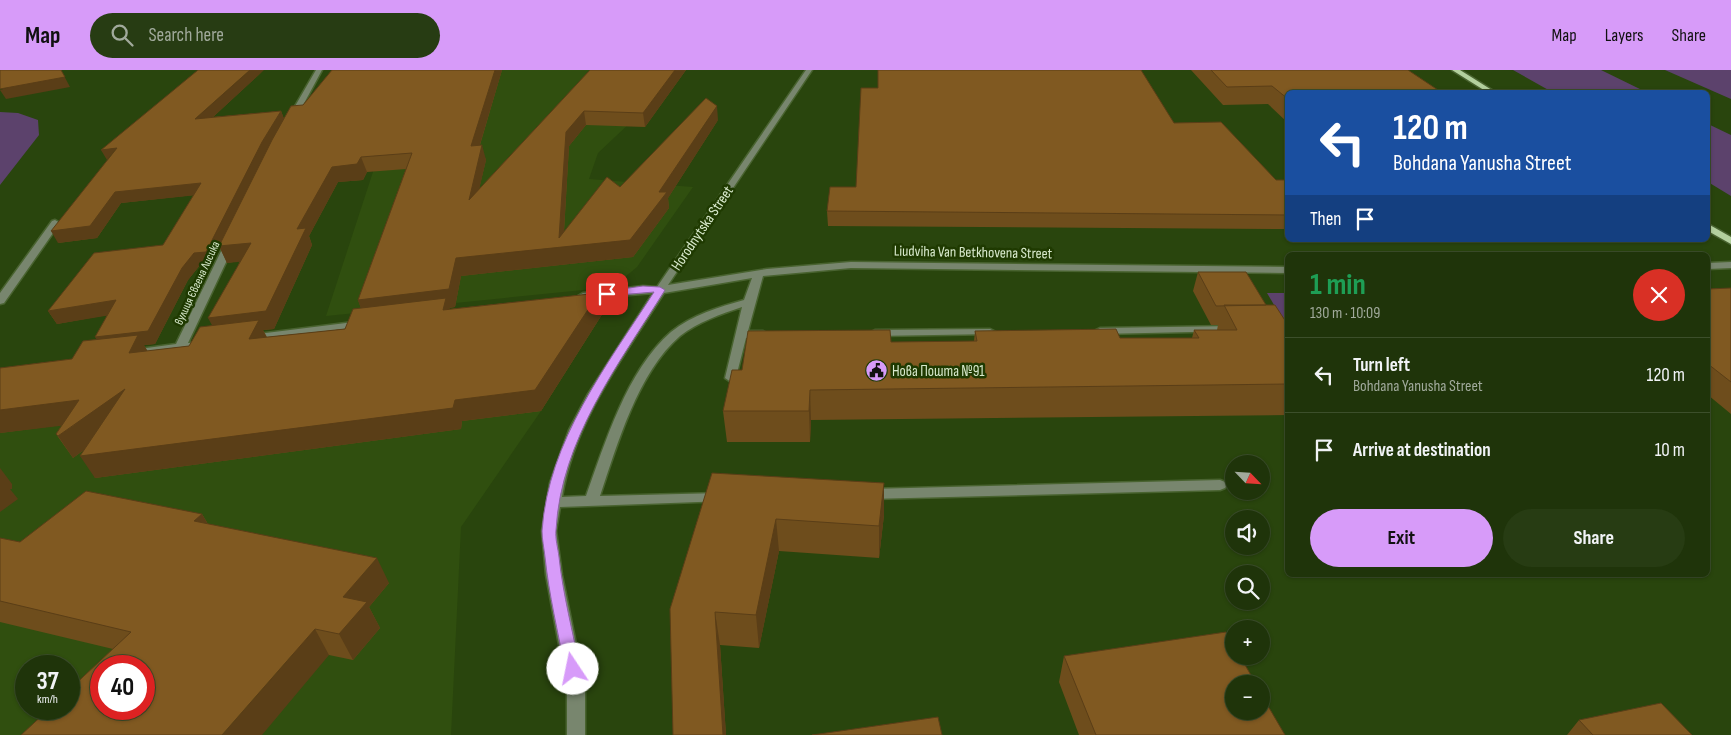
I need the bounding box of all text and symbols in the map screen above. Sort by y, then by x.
search box [90,13,440,58]
text: Map [25,21,60,50]
icon: search [108,21,136,49]
text: Search here [148,24,224,47]
text: Map [1552,25,1577,46]
text: Layers [1605,25,1644,46]
text: Share [1672,25,1706,46]
text: 120 m [1393,107,1468,150]
icon: left [1310,110,1375,175]
text: Bohdana Yanusha Street [1393,150,1571,177]
street label: Horodnytska Street [667,182,738,274]
icon: arrive [1351,205,1379,233]
text: Then [1310,208,1341,231]
street label: вулиця Євгена Лисика [171,239,224,328]
street label: Liudviha Van Betkhovena Street [894,242,1053,263]
text: 1 min [1310,267,1366,303]
button: close [1633,269,1685,321]
pin [586,273,628,315]
icon: arrive [593,280,621,308]
text: 130 m · 10:09 [1310,304,1380,323]
text: Turn left [1353,354,1410,377]
public building icon: Нова Пошта №91 [864,359,888,383]
icon: left [1310,361,1338,389]
place label: Нова Пошта №91 [892,362,985,381]
text: 120 m [1647,364,1685,387]
text: Bohdana Yanusha Street [1353,377,1483,396]
icon: arrive [1310,436,1338,464]
text: Arrive at destination [1353,439,1491,462]
text: 10 m [1655,439,1685,462]
north arrow [1225,455,1270,500]
map controls [1225,455,1270,720]
button: Exit [1310,509,1493,567]
button: Share [1503,509,1685,567]
button: sound [1225,510,1270,555]
button: search [1225,565,1270,610]
button: + [1225,620,1270,665]
position arrow [546,642,598,694]
speed limit sign: 40 [90,655,155,720]
text: 37 [36,666,59,697]
button: − [1225,675,1270,720]
text: km/h [37,692,58,707]

